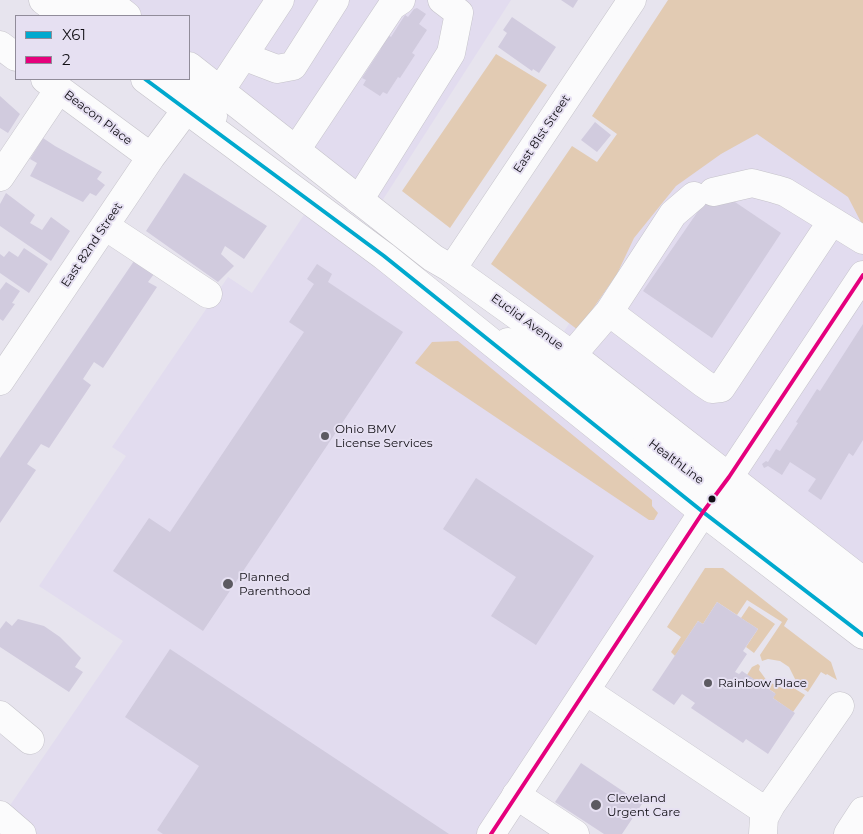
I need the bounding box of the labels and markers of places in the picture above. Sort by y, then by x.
place label: Ohio BMV License Services [335,422,433,450]
marker: Ohio BMV License Services [319,430,331,442]
unlabelled marker [707,494,717,504]
place label: Planned Parenthood [239,570,311,598]
marker: Planned Parenthood [221,577,235,591]
place label: Rainbow Place [718,676,807,690]
marker: Rainbow Place [702,677,714,689]
place label: Cleveland Urgent Care [607,791,680,819]
marker: Cleveland Urgent Care [589,798,603,812]

